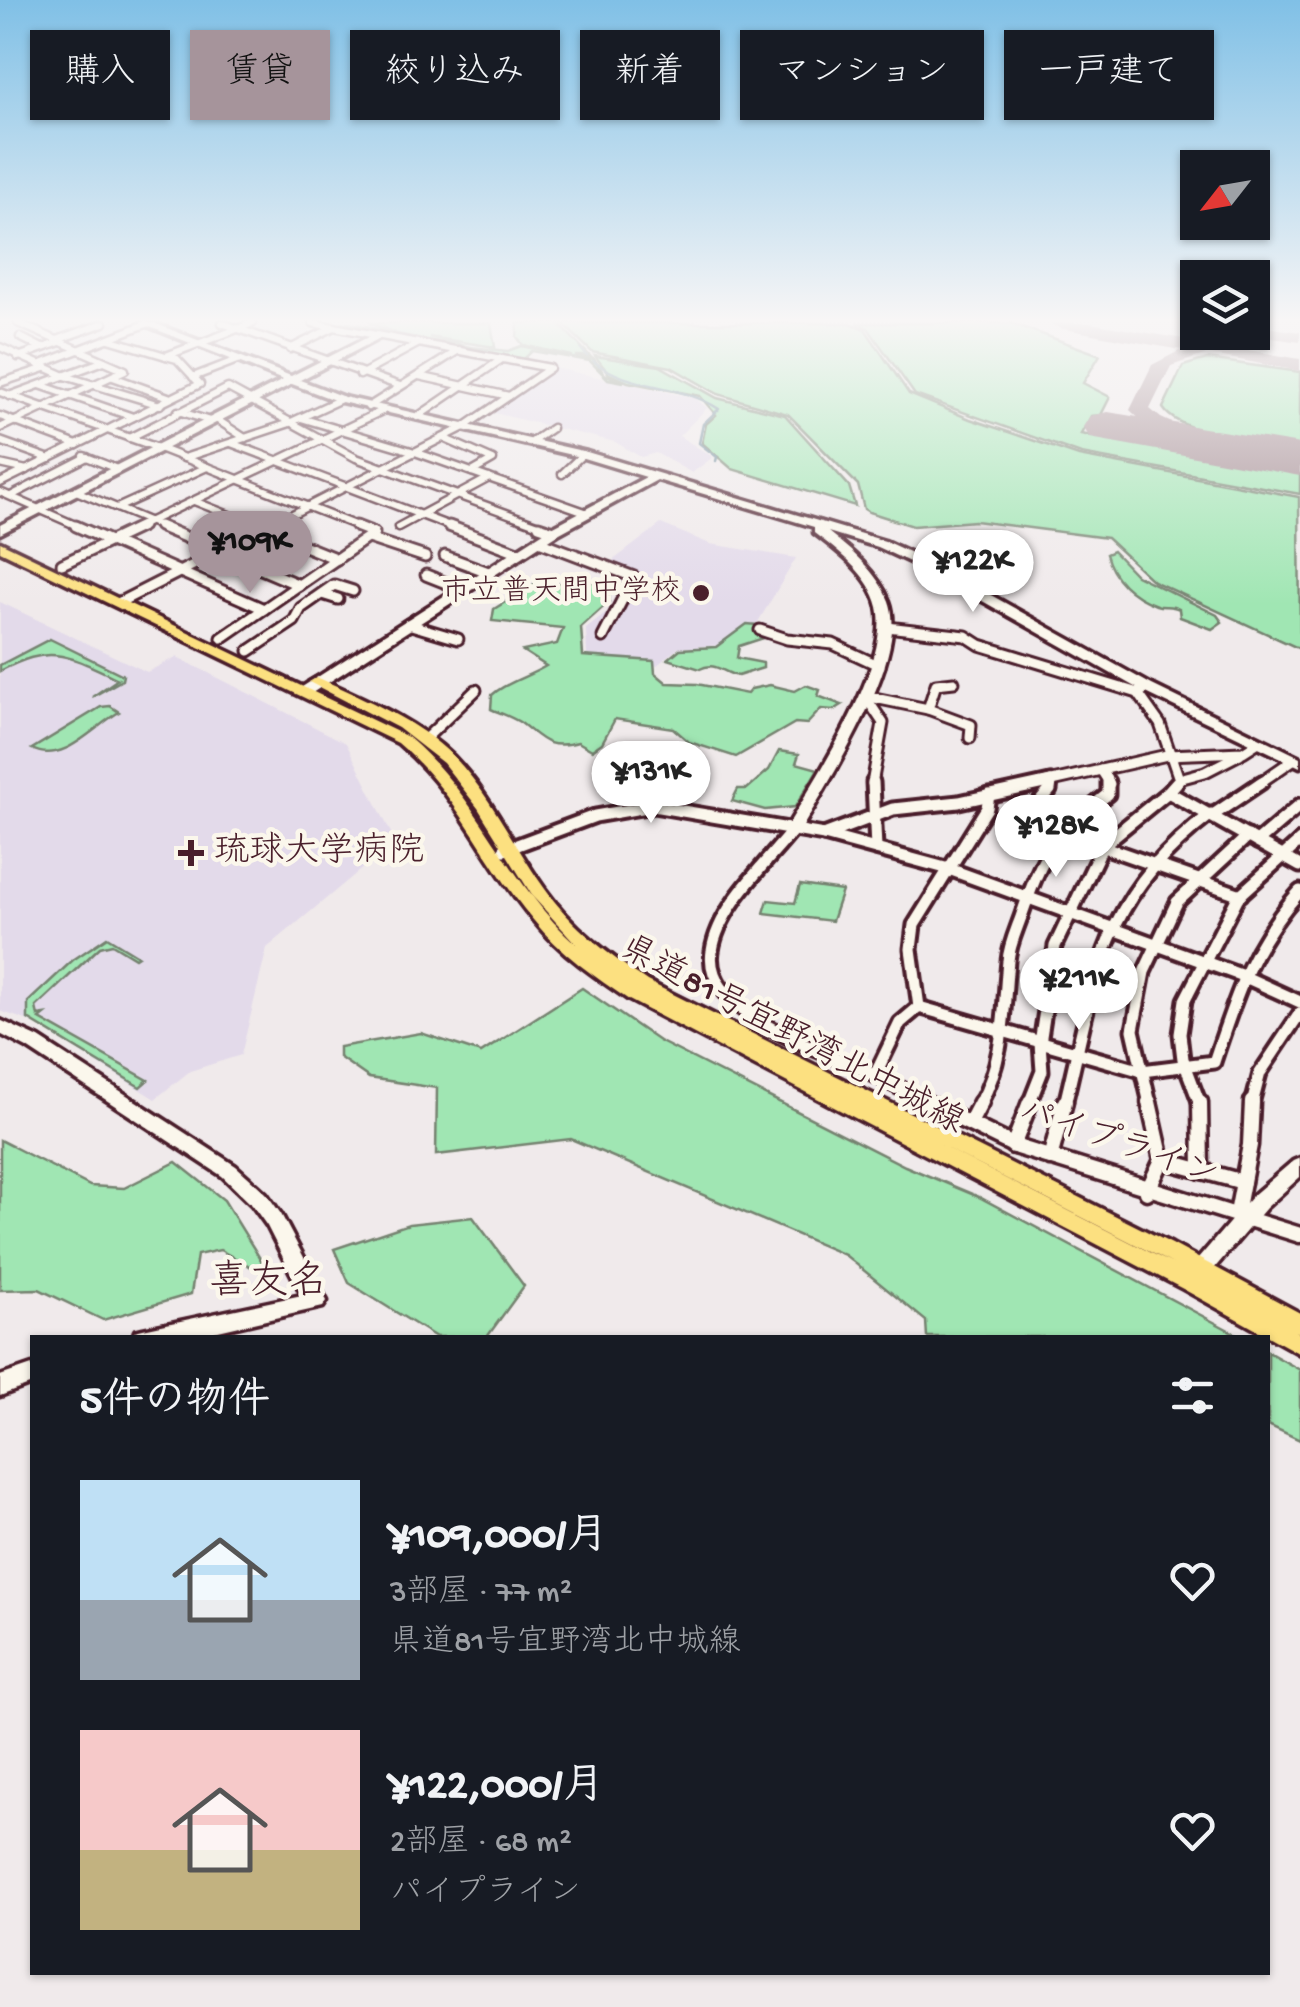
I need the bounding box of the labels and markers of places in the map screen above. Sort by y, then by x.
pin: ¥109K [180,511,320,596]
pin: ¥122K [903,530,1043,615]
place label: 市立普天間中学校 [441,574,681,611]
marker: 市立普天間中学校 [690,582,712,604]
pin: ¥131K [581,741,721,826]
pin: ¥128K [986,795,1126,880]
place label: 琉球大学病院 [214,831,424,874]
marker: 琉球大学病院 [178,840,204,866]
pin: ¥211K [1009,948,1149,1033]

